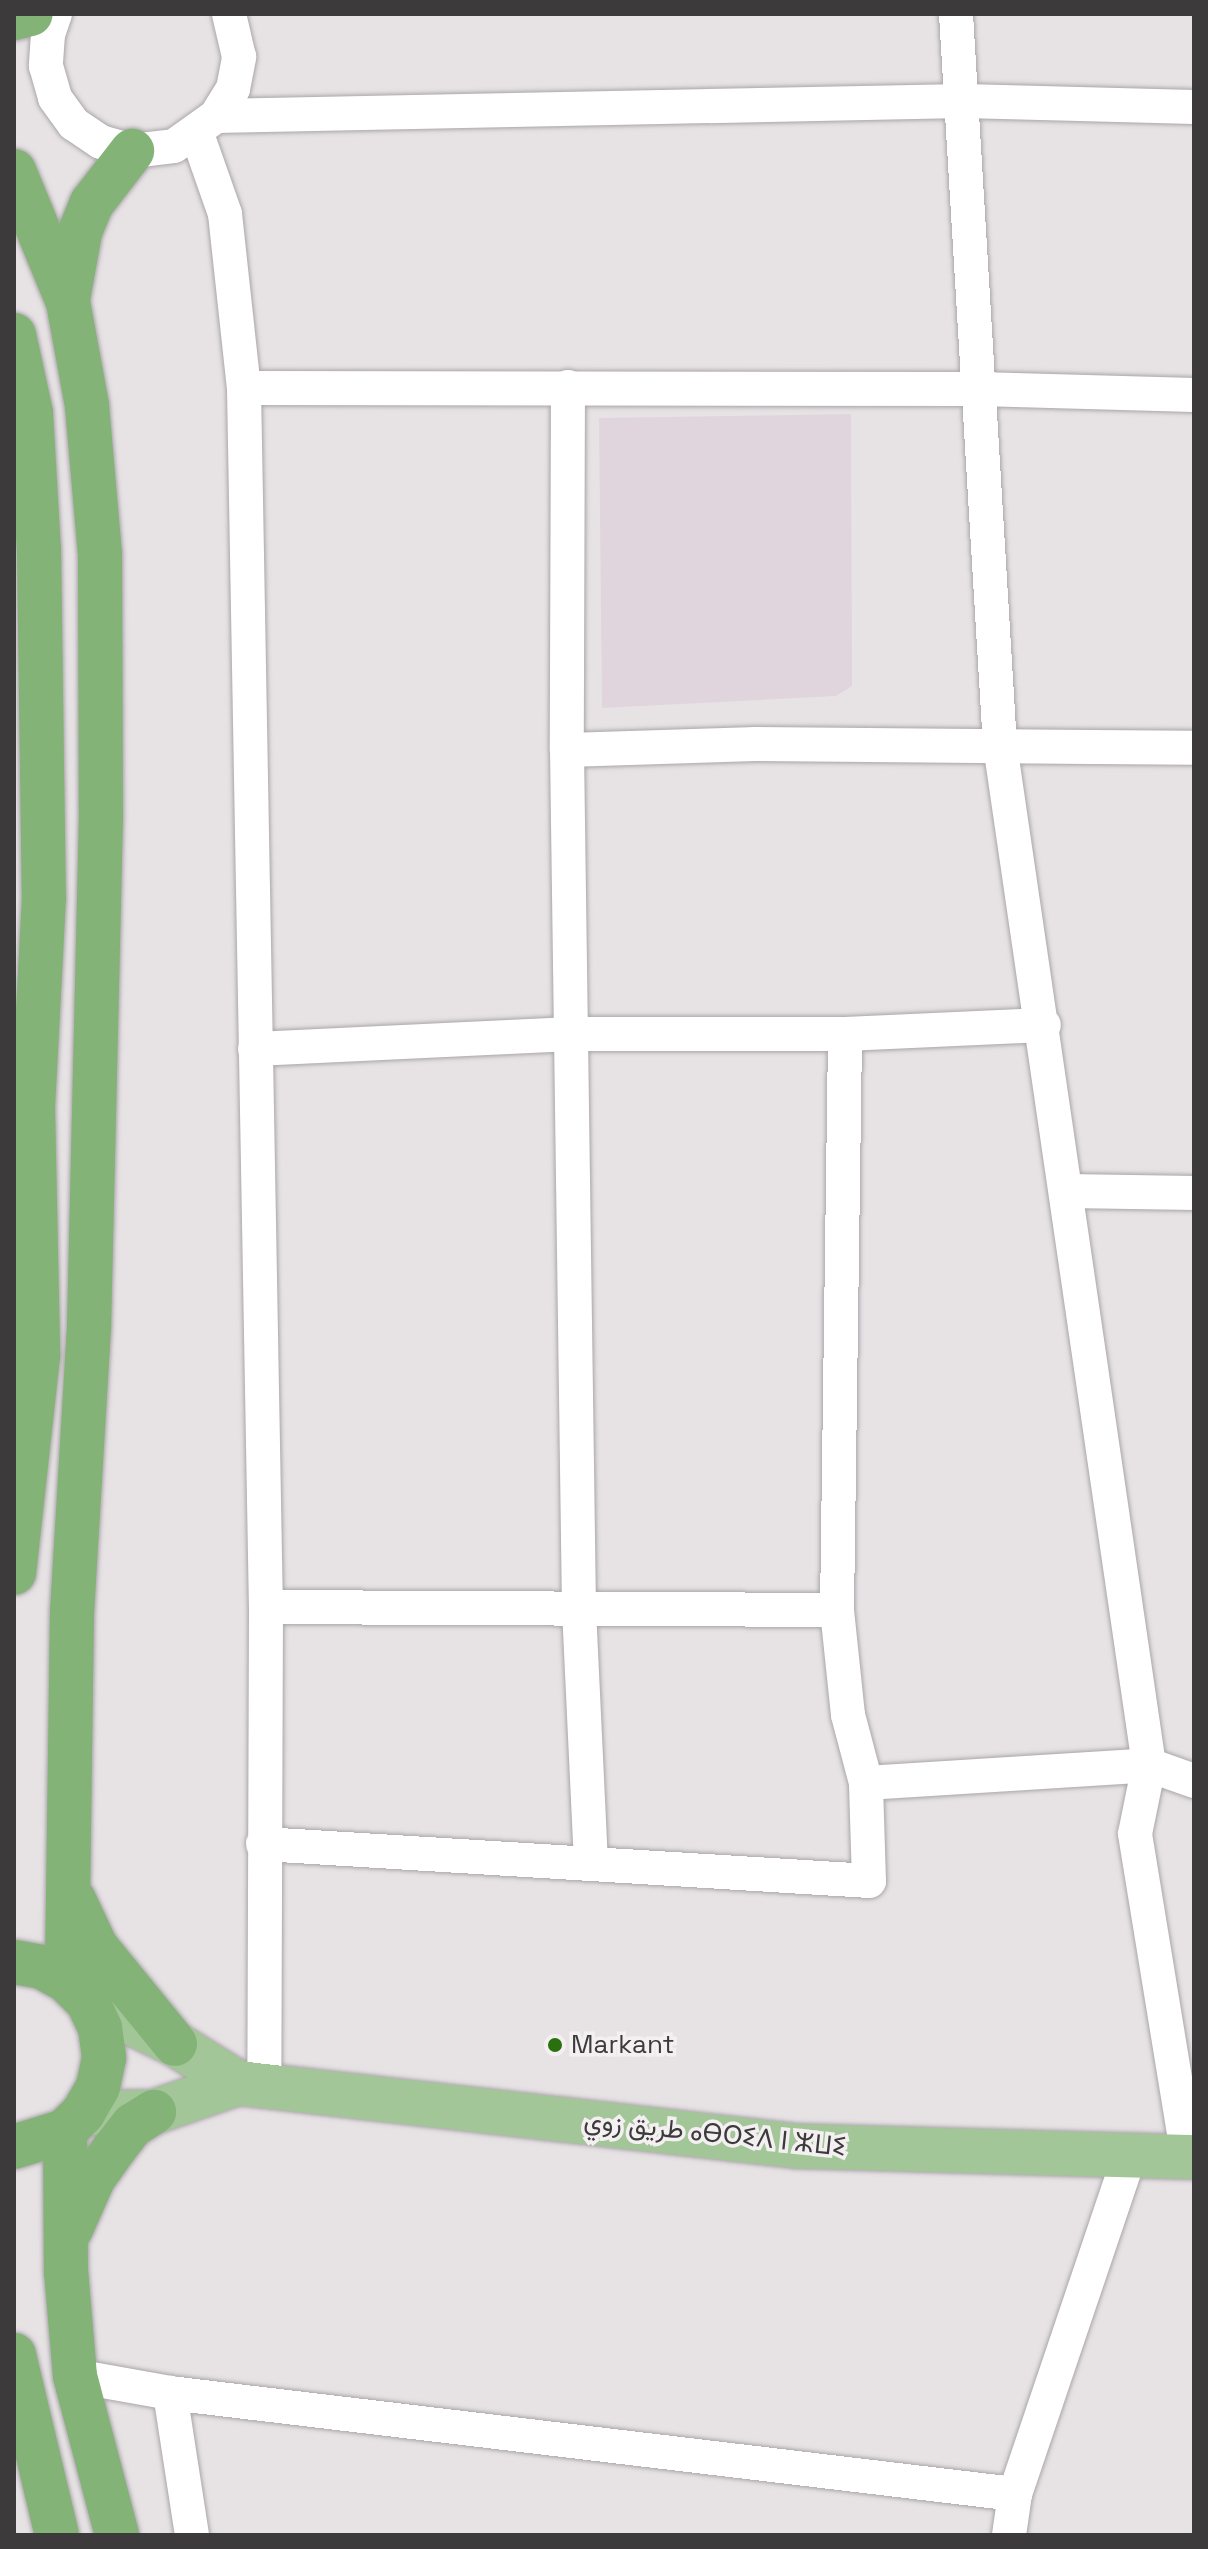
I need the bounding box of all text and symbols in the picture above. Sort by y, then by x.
place label: Markant [571,2029,674,2061]
marker: Markant [546,2036,564,2054]
street label: طريق زوي ⴰⴱⵔⵉⴷ ⵏ ⵣⵡⵉ [582,2105,848,2163]

